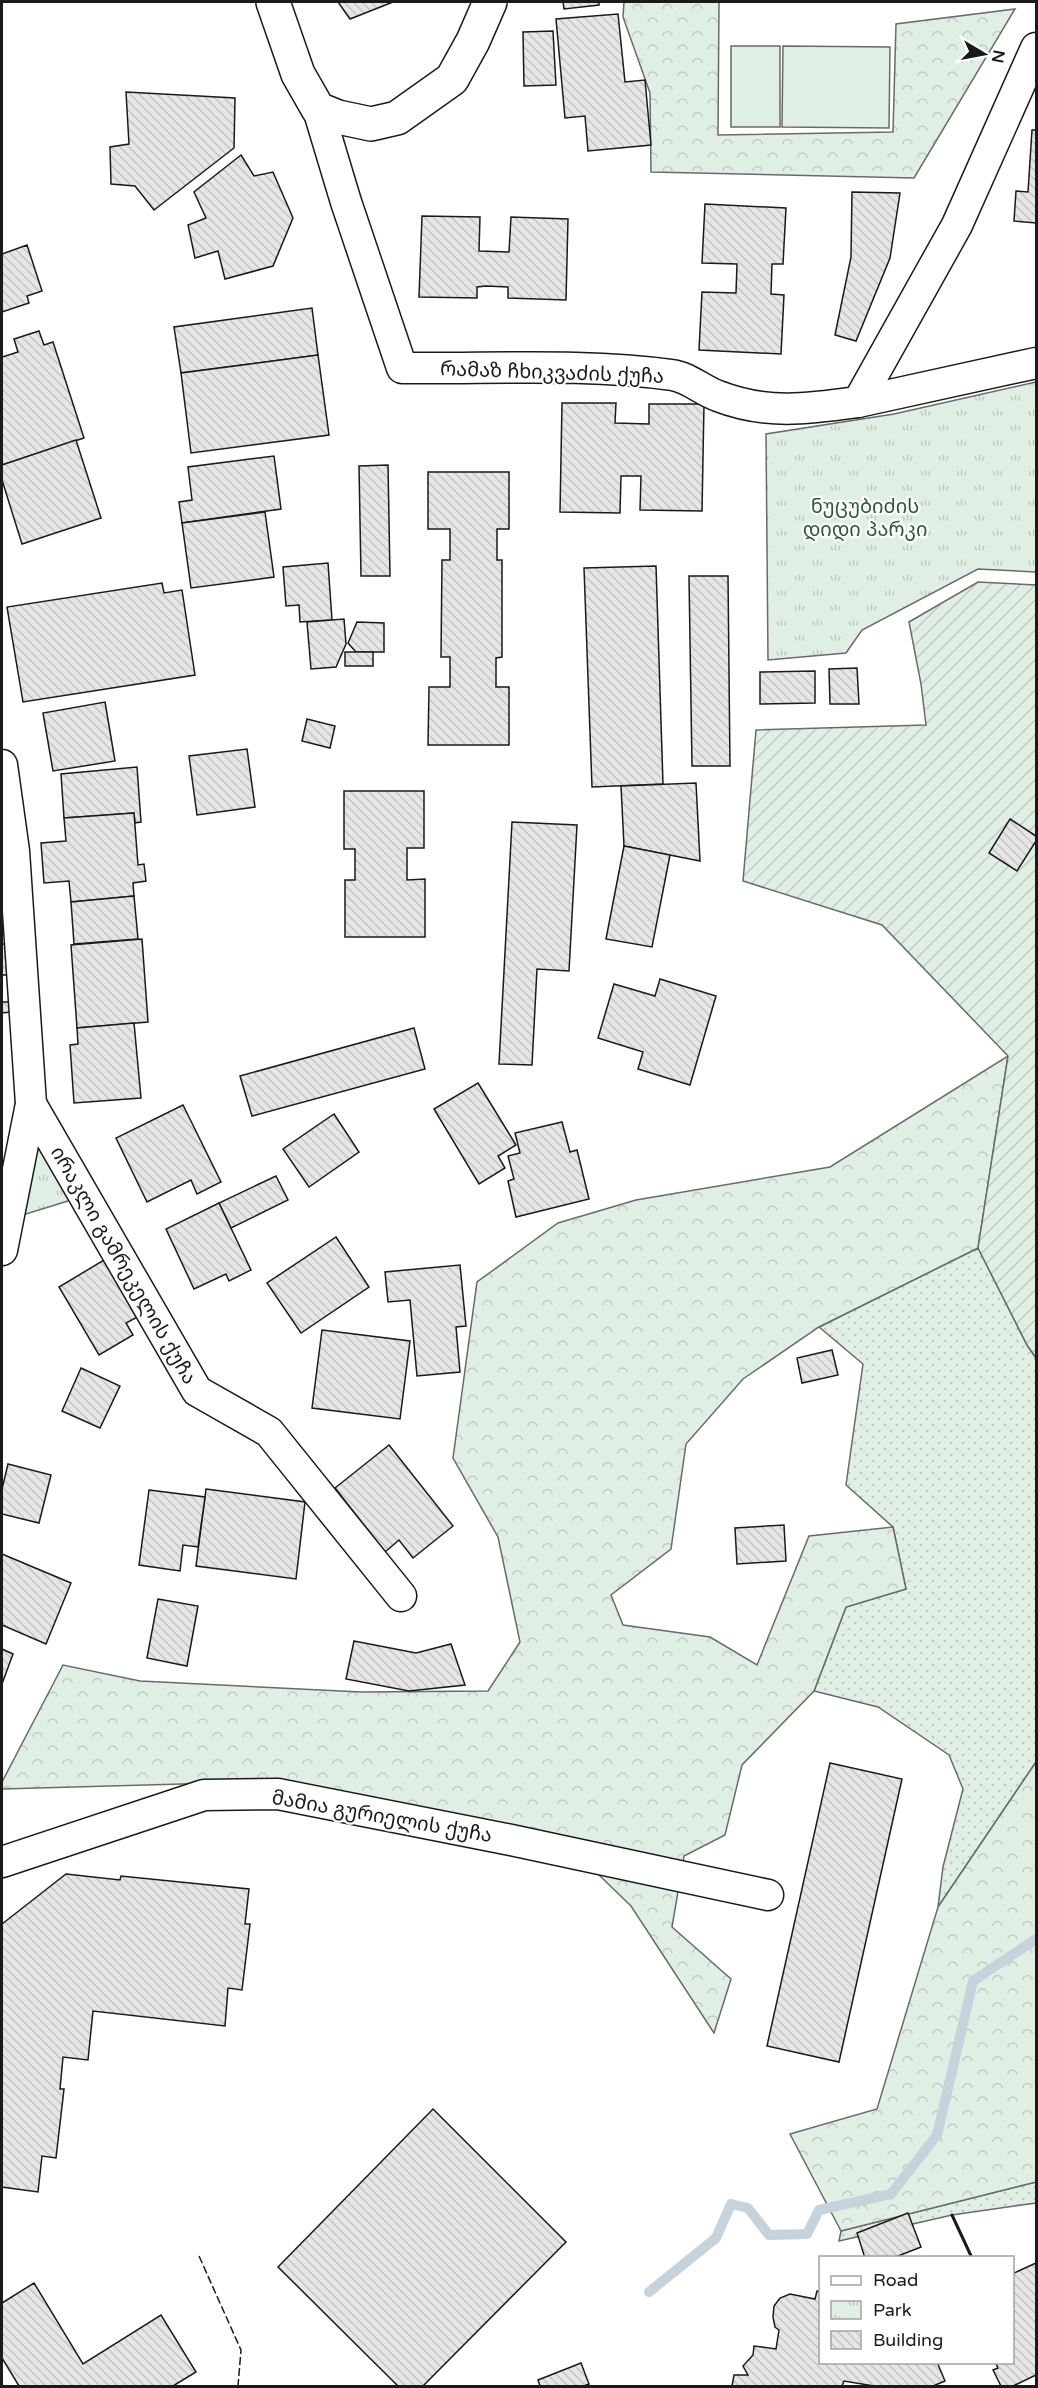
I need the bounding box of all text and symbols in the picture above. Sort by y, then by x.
north arrow [954,24,1014,84]
text: N [987,48,1009,64]
street label: რამაზ ჩხიკვაძის ქუჩა [440,357,664,389]
park label: ნუცუბიძის დიდი პარკი [803,495,927,542]
street label: ირაკლი გამრეკელის ქუჩა [45,1142,201,1389]
street label: მამია გურიელის ქუჩა [270,1786,494,1848]
legend [819,2256,1014,2364]
text: Road [873,2269,918,2291]
text: Park [873,2299,912,2321]
text: Building [873,2329,943,2351]

